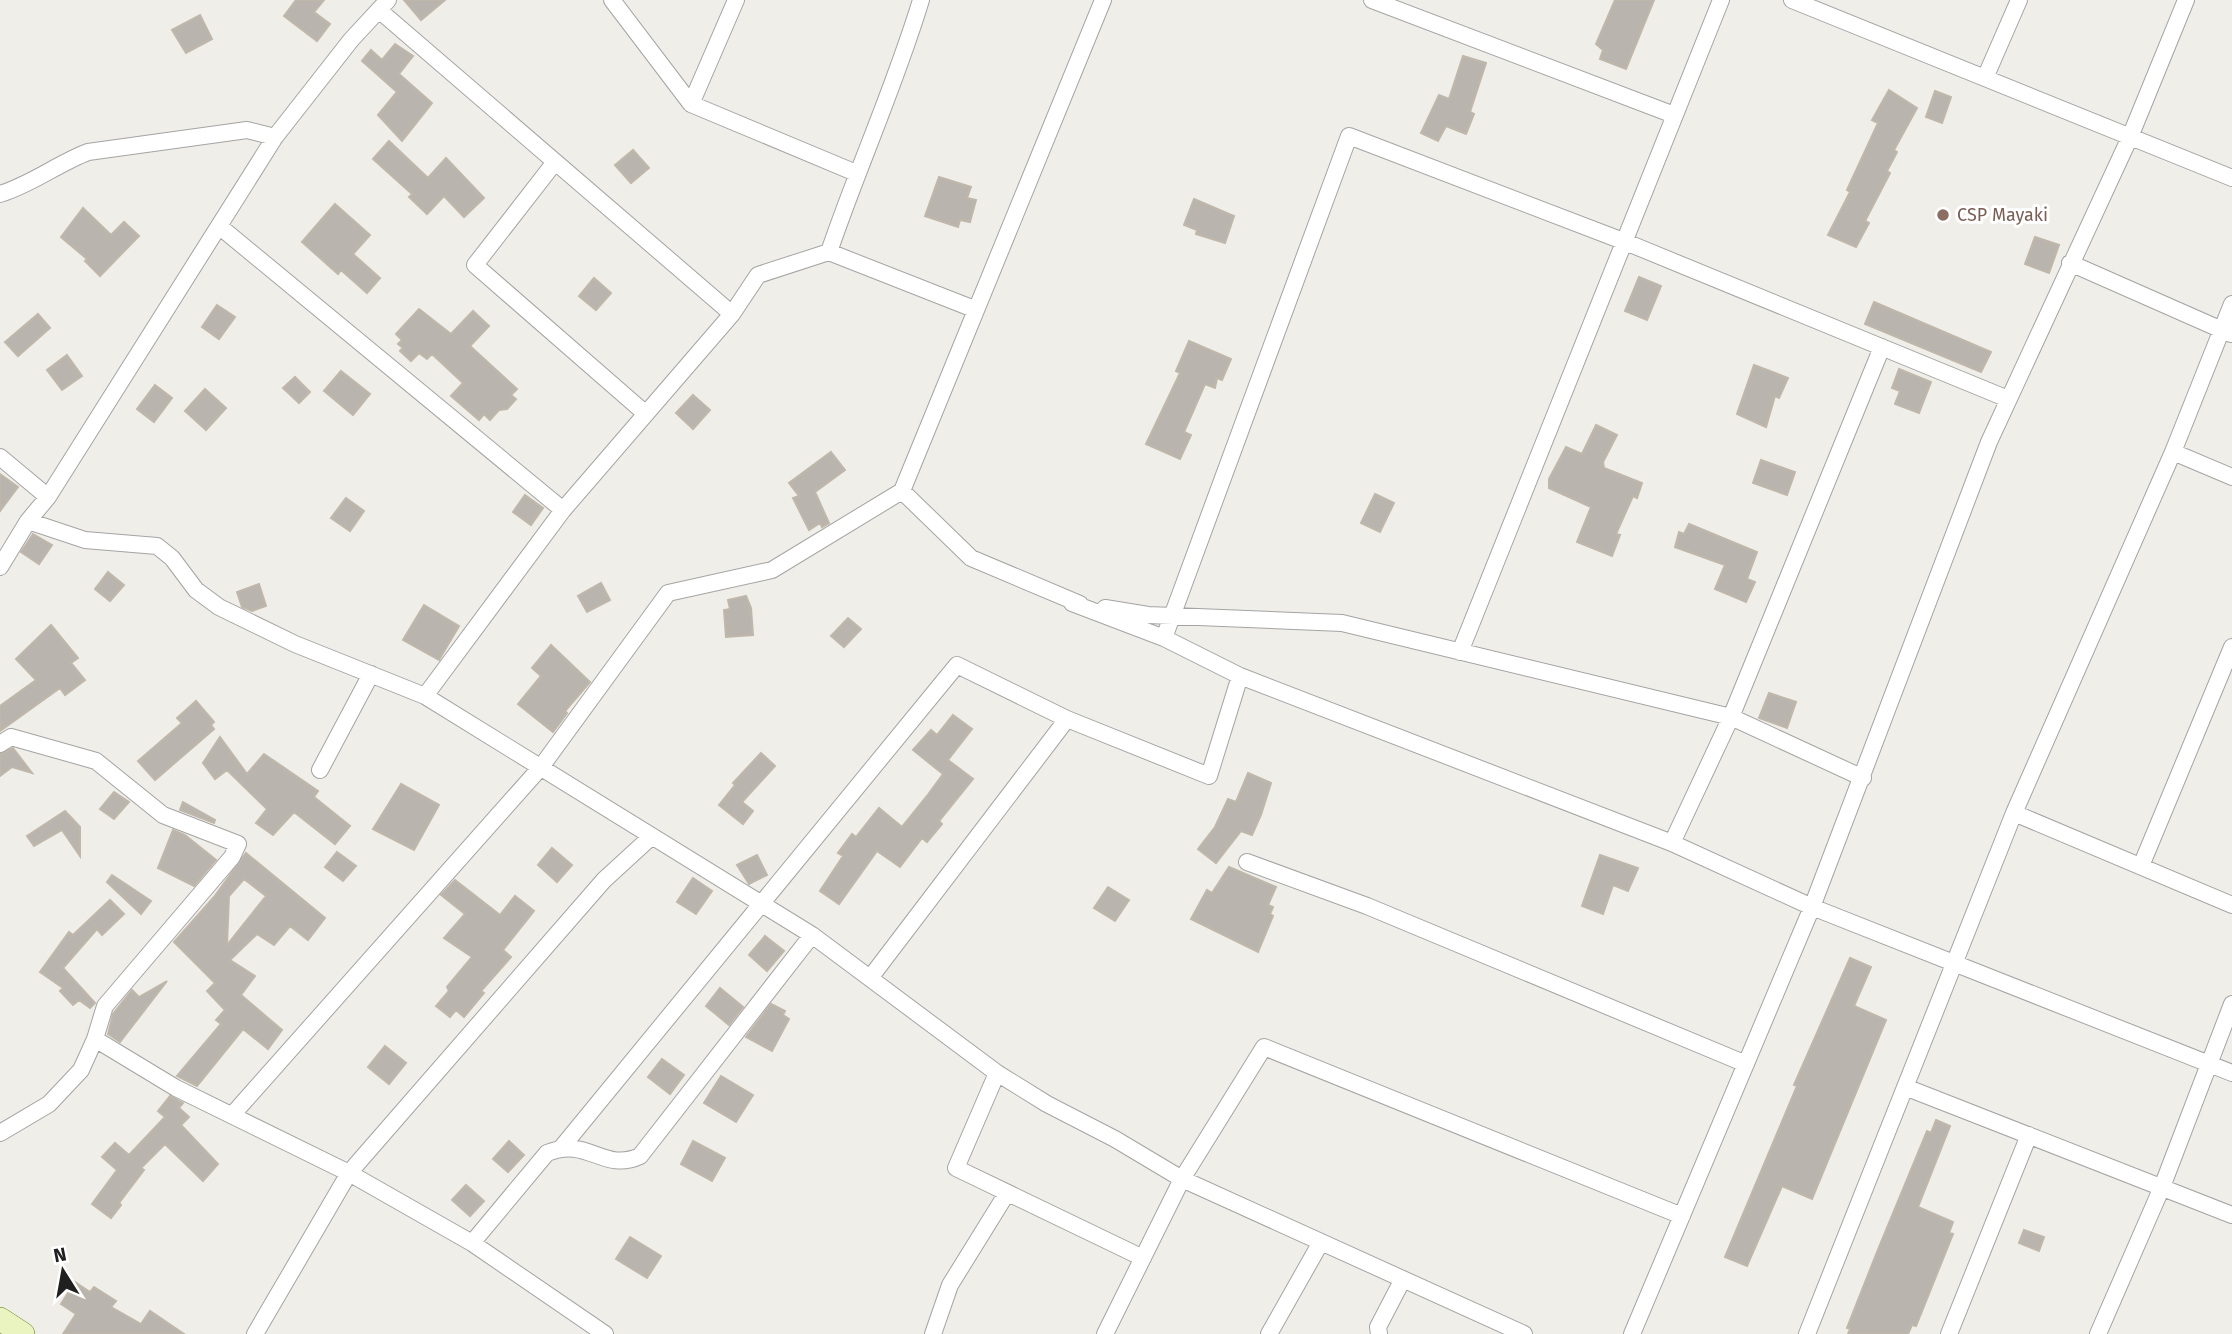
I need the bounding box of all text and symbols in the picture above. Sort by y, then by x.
place label: CSP Mayaki [1957,204,2048,226]
marker: CSP Mayaki [1935,207,1951,223]
north arrow [28,1236,98,1306]
text: N [51,1242,68,1267]

